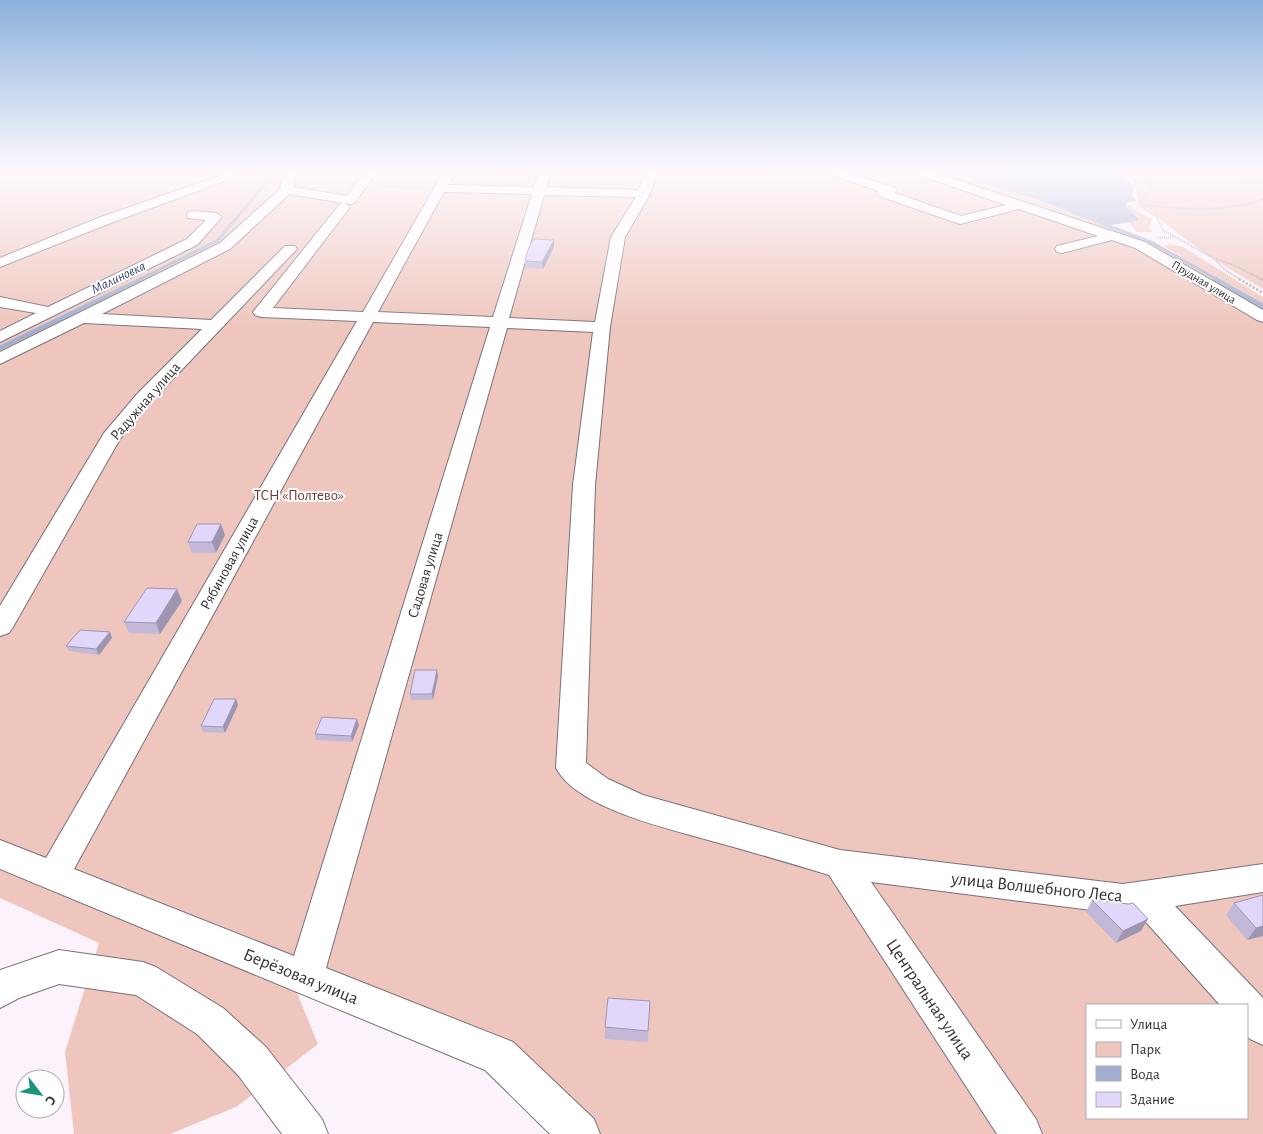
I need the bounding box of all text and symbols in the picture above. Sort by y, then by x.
street label: Прудная улица [1169,258,1239,307]
water label: Малиновка [89,259,148,297]
street label: Радужная улица [108,359,183,443]
park label: ТСН «Полтево» [254,488,344,503]
street label: Рябиновая улица [198,514,261,612]
street label: Садовая улица [405,530,446,620]
street label: улица Волшебного Леса [949,869,1123,906]
street label: Центральная улица [882,936,976,1063]
street label: Берёзовая улица [241,946,361,1008]
legend [1086,1004,1248,1119]
text: Улица [1130,1017,1167,1032]
text: Парк [1130,1042,1161,1057]
text: Вода [1130,1067,1160,1082]
north arrow [15,1069,65,1119]
text: Здание [1130,1092,1175,1107]
text: С [42,1093,58,1107]

